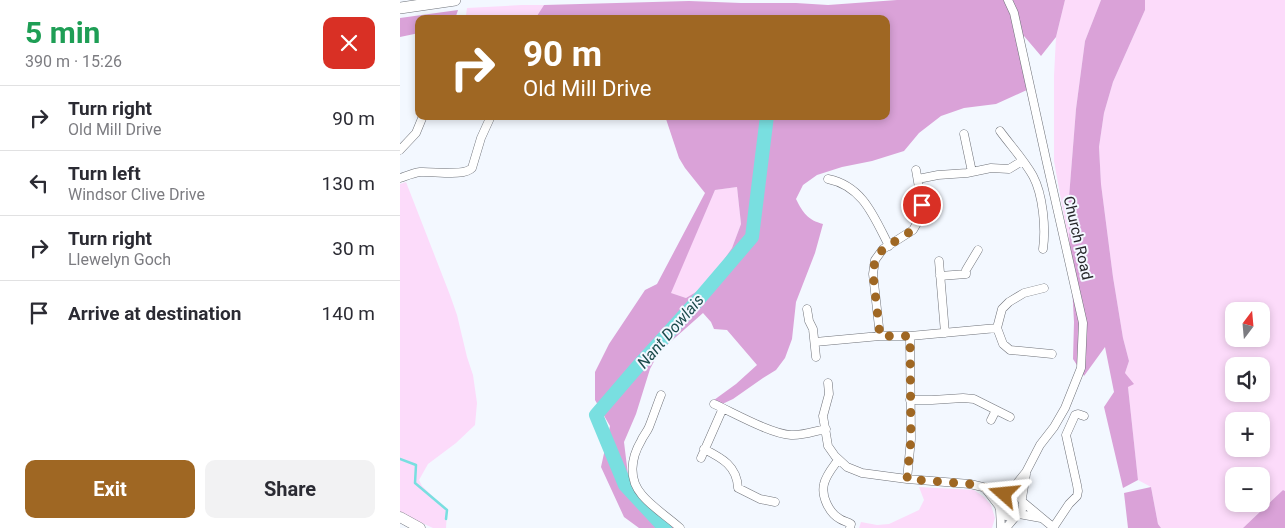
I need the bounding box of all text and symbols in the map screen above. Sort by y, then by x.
text: 5 min [25,15,100,50]
button: close [323,17,375,69]
text: 90 m [523,34,602,75]
icon: right [440,35,505,100]
text: 390 m · 15:26 [25,52,122,71]
text: Old Mill Drive [523,76,652,101]
text: Turn right [68,97,152,120]
icon: right [25,104,53,132]
text: 90 m [332,107,375,130]
text: Old Mill Drive [68,120,161,139]
text: Turn left [68,162,141,185]
icon: left [25,169,53,197]
text: 130 m [322,172,375,195]
pin [901,184,943,226]
text: Windsor Clive Drive [68,185,205,204]
icon: arrive [908,191,936,219]
street label: Church Road [1060,194,1096,282]
text: Turn right [68,227,152,250]
icon: right [25,234,53,262]
text: 30 m [332,237,375,260]
text: Llewelyn Goch [68,250,171,269]
water label: Nant Dowlais [633,290,708,372]
icon: arrive [25,299,53,327]
text: Arrive at destination [68,302,241,325]
text: 140 m [322,302,375,325]
north arrow [1225,302,1270,348]
map controls [1225,302,1270,512]
button: sound [1225,357,1270,402]
button: + [1225,412,1270,457]
button: Exit [25,460,195,518]
button: Share [205,460,375,518]
position arrow [977,467,1029,519]
button: − [1225,467,1270,512]

